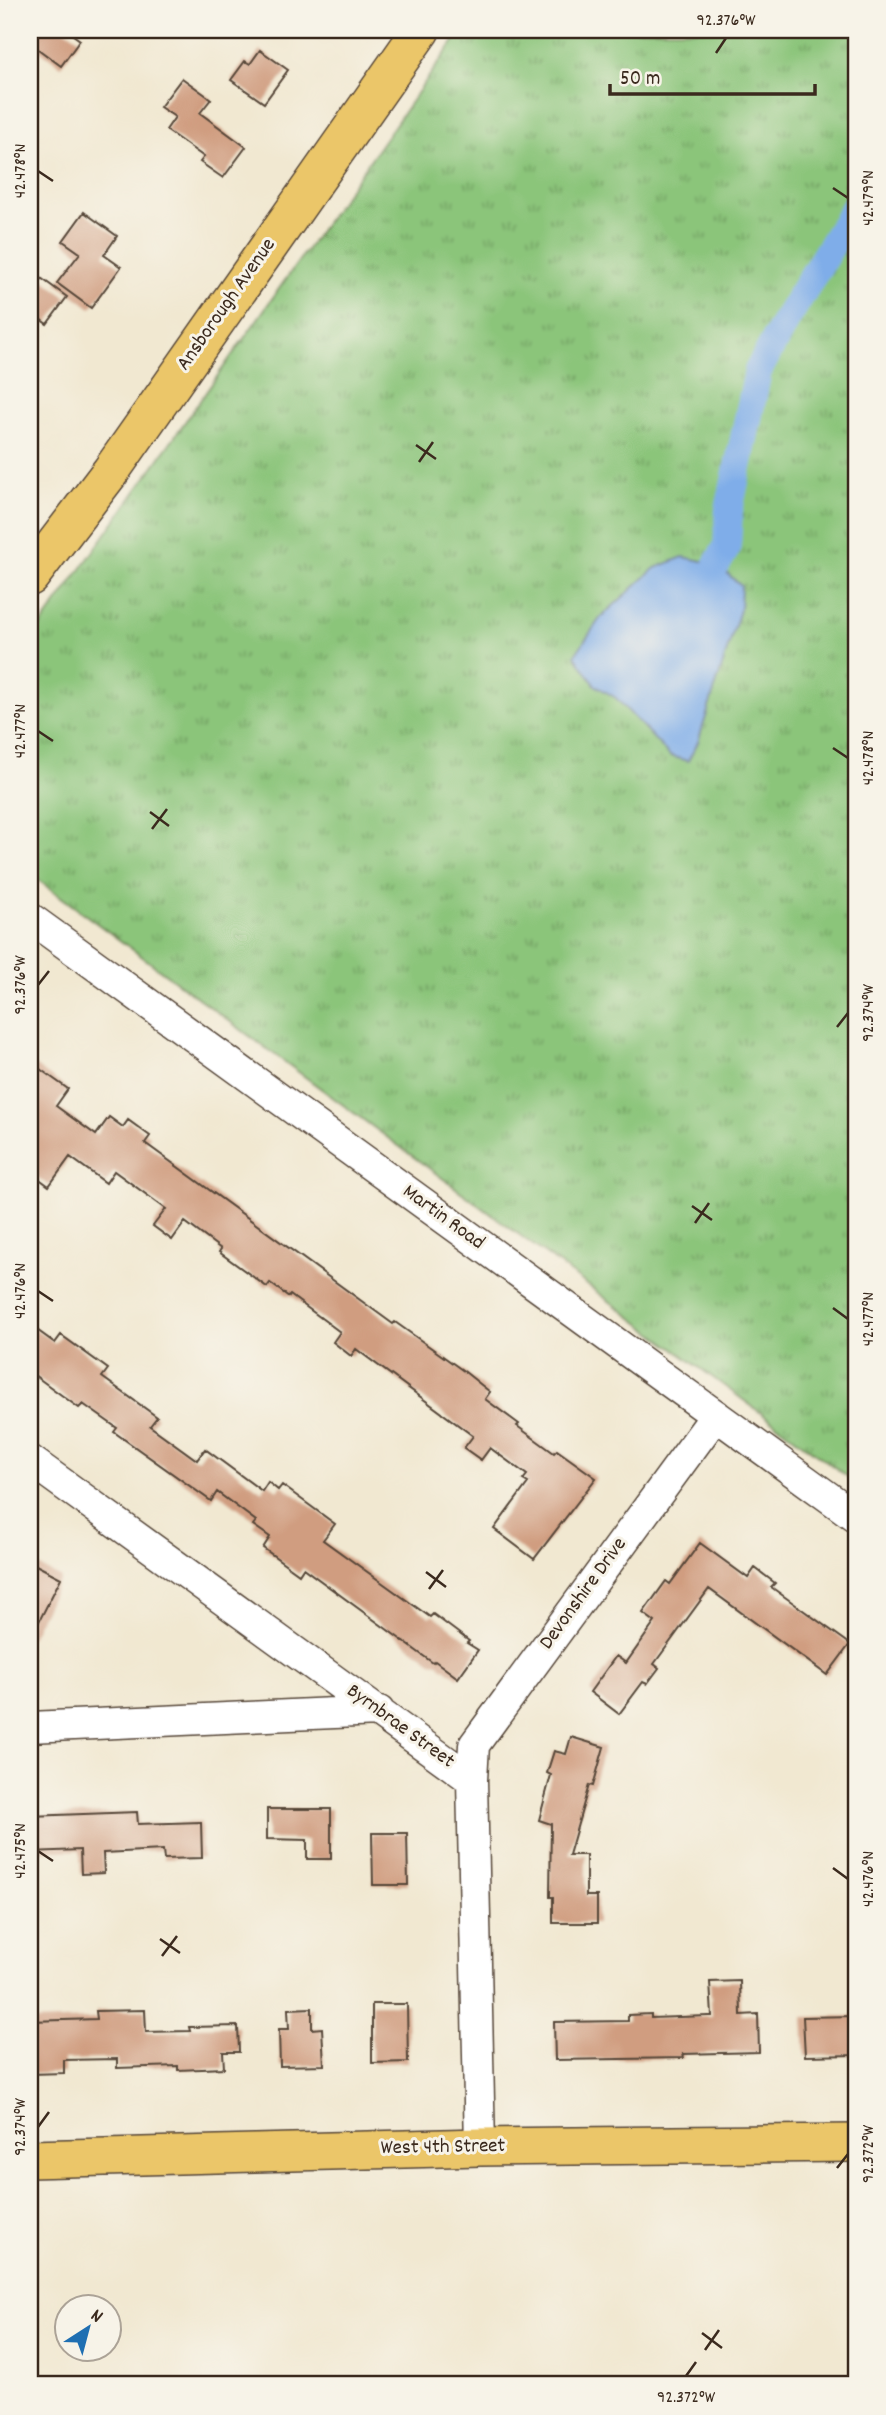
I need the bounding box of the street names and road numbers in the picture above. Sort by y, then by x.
street label: Ansborough Avenue [170,233,284,377]
street label: Martin Road [396,1178,490,1258]
street label: Devonshire Drive [533,1532,635,1656]
street label: Byrnbrae Street [340,1677,461,1777]
street label: West 4th Street [380,2132,506,2164]

